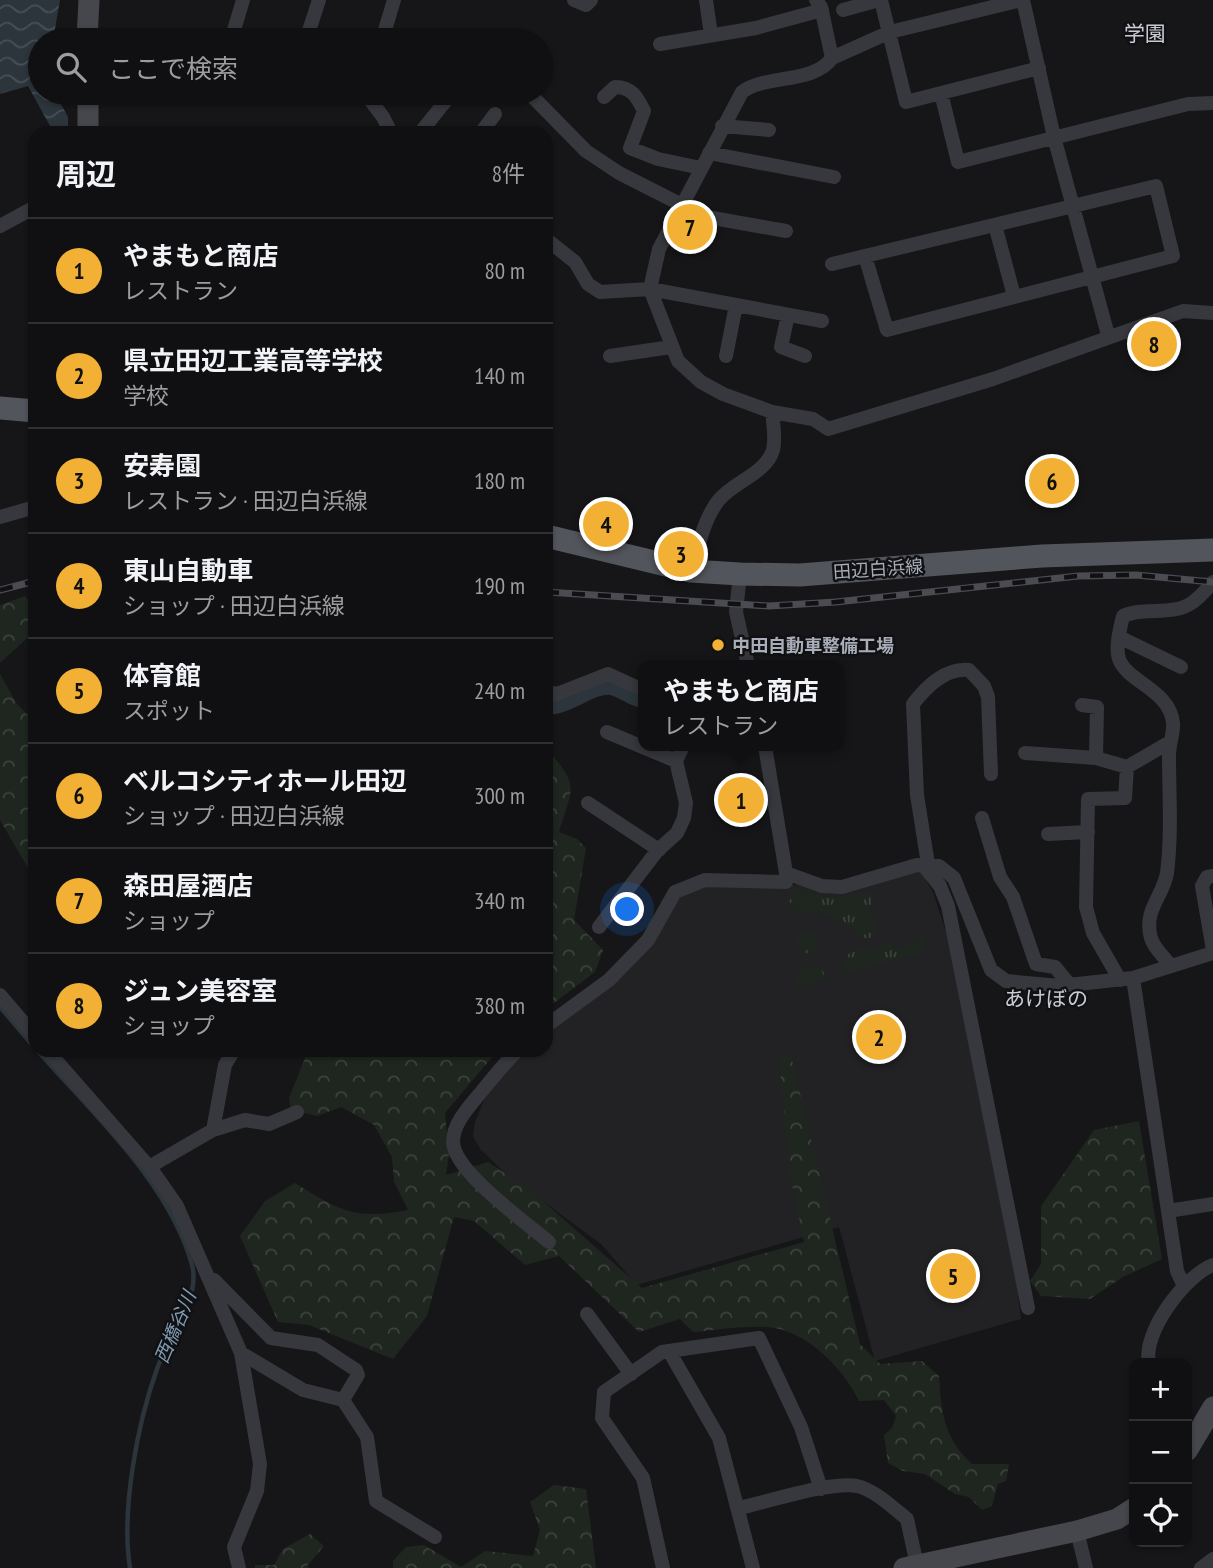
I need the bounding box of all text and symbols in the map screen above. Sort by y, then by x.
district label: 学園 [1124,20,1166,47]
search box [28,28,553,105]
icon: search [52,48,90,86]
text: ここで検索 [108,52,238,85]
text: 周辺 [56,154,116,193]
text: 8件 [492,159,525,188]
pin: 7 [667,201,713,253]
text: やまもと商店 [123,239,278,272]
text: 1 [74,256,85,285]
text: 80 m [484,256,525,285]
text: レストラン [123,276,238,305]
pin: 8 [1131,318,1177,370]
text: 県立田辺工業高等学校 [123,344,383,377]
text: 2 [74,361,85,390]
text: 140 m [474,361,525,390]
text: 学校 [123,381,169,410]
text: 安寿園 [123,449,201,482]
pin: 6 [1029,455,1075,507]
text: 3 [74,466,85,495]
text: 180 m [474,466,525,495]
text: レストラン · 田辺白浜線 [123,486,368,515]
pin: 4 [583,498,629,550]
pin: 3 [658,528,704,580]
text: 東山自動車 [123,554,253,587]
street label: 田辺白浜線 [832,554,924,584]
text: 4 [74,571,85,600]
text: 190 m [474,571,525,600]
text: ショップ · 田辺白浜線 [123,591,345,620]
place label: 中田自動車整備工場 [732,634,894,657]
marker: 中田自動車整備工場 [710,637,726,653]
text: 体育館 [123,659,201,692]
popup [638,660,844,751]
text: やまもと商店 [663,674,819,707]
text: 5 [74,676,85,705]
text: 240 m [474,676,525,705]
text: スポット [123,696,215,725]
text: レストラン [663,711,778,740]
text: ベルコシティホール田辺 [123,764,407,797]
pin: 1 [718,774,764,826]
text: 6 [74,781,85,810]
text: 300 m [474,781,525,810]
text: ショップ · 田辺白浜線 [123,801,345,830]
text: 森田屋酒店 [123,869,253,902]
text: 7 [74,886,85,915]
text: 340 m [474,886,525,915]
your location [610,892,644,926]
text: ショップ [123,906,215,935]
text: ジュン美容室 [123,974,277,1007]
district label: あけぼの [1004,985,1088,1012]
text: 8 [74,991,85,1020]
text: 380 m [474,991,525,1020]
text: ショップ [123,1011,215,1040]
pin: 2 [856,1011,902,1063]
pin: 5 [930,1250,976,1302]
water label: 西橋谷川 [149,1285,202,1367]
map controls [1129,1358,1192,1547]
button: + [1129,1358,1192,1421]
button: − [1129,1421,1192,1484]
button: locate [1129,1484,1192,1547]

